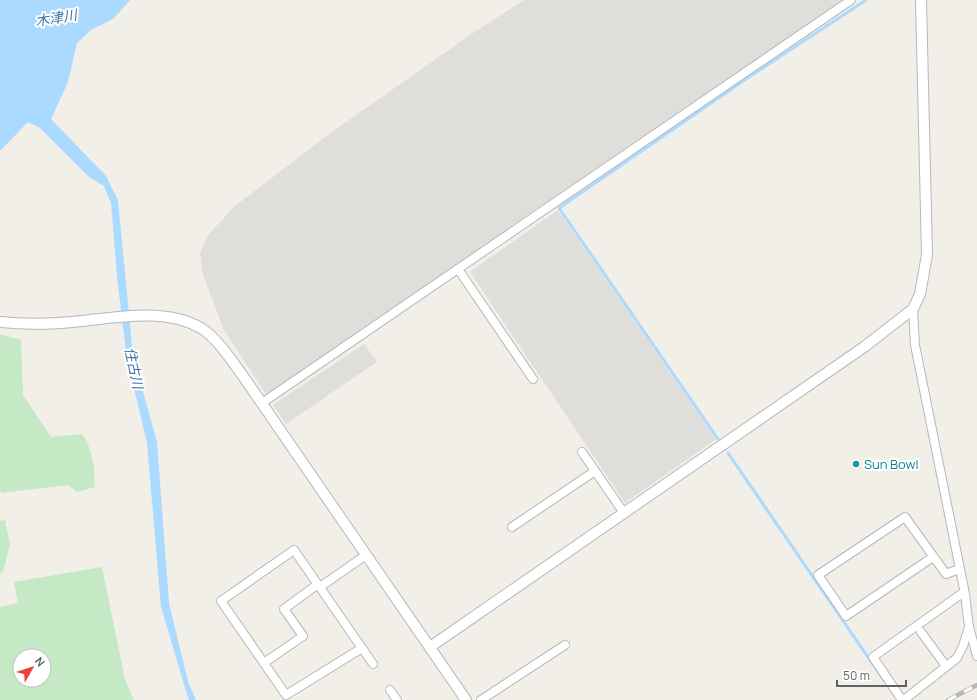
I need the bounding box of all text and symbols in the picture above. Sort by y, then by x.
water label: 木津川 [34,5,80,30]
water label: 住古川 [121,345,149,392]
place label: Sun Bowl [864,455,918,473]
marker: Sun Bowl [851,459,861,469]
north arrow [12,648,52,688]
text: N [32,654,49,669]
scale bar [837,662,906,688]
text: 50 m [843,667,870,684]

